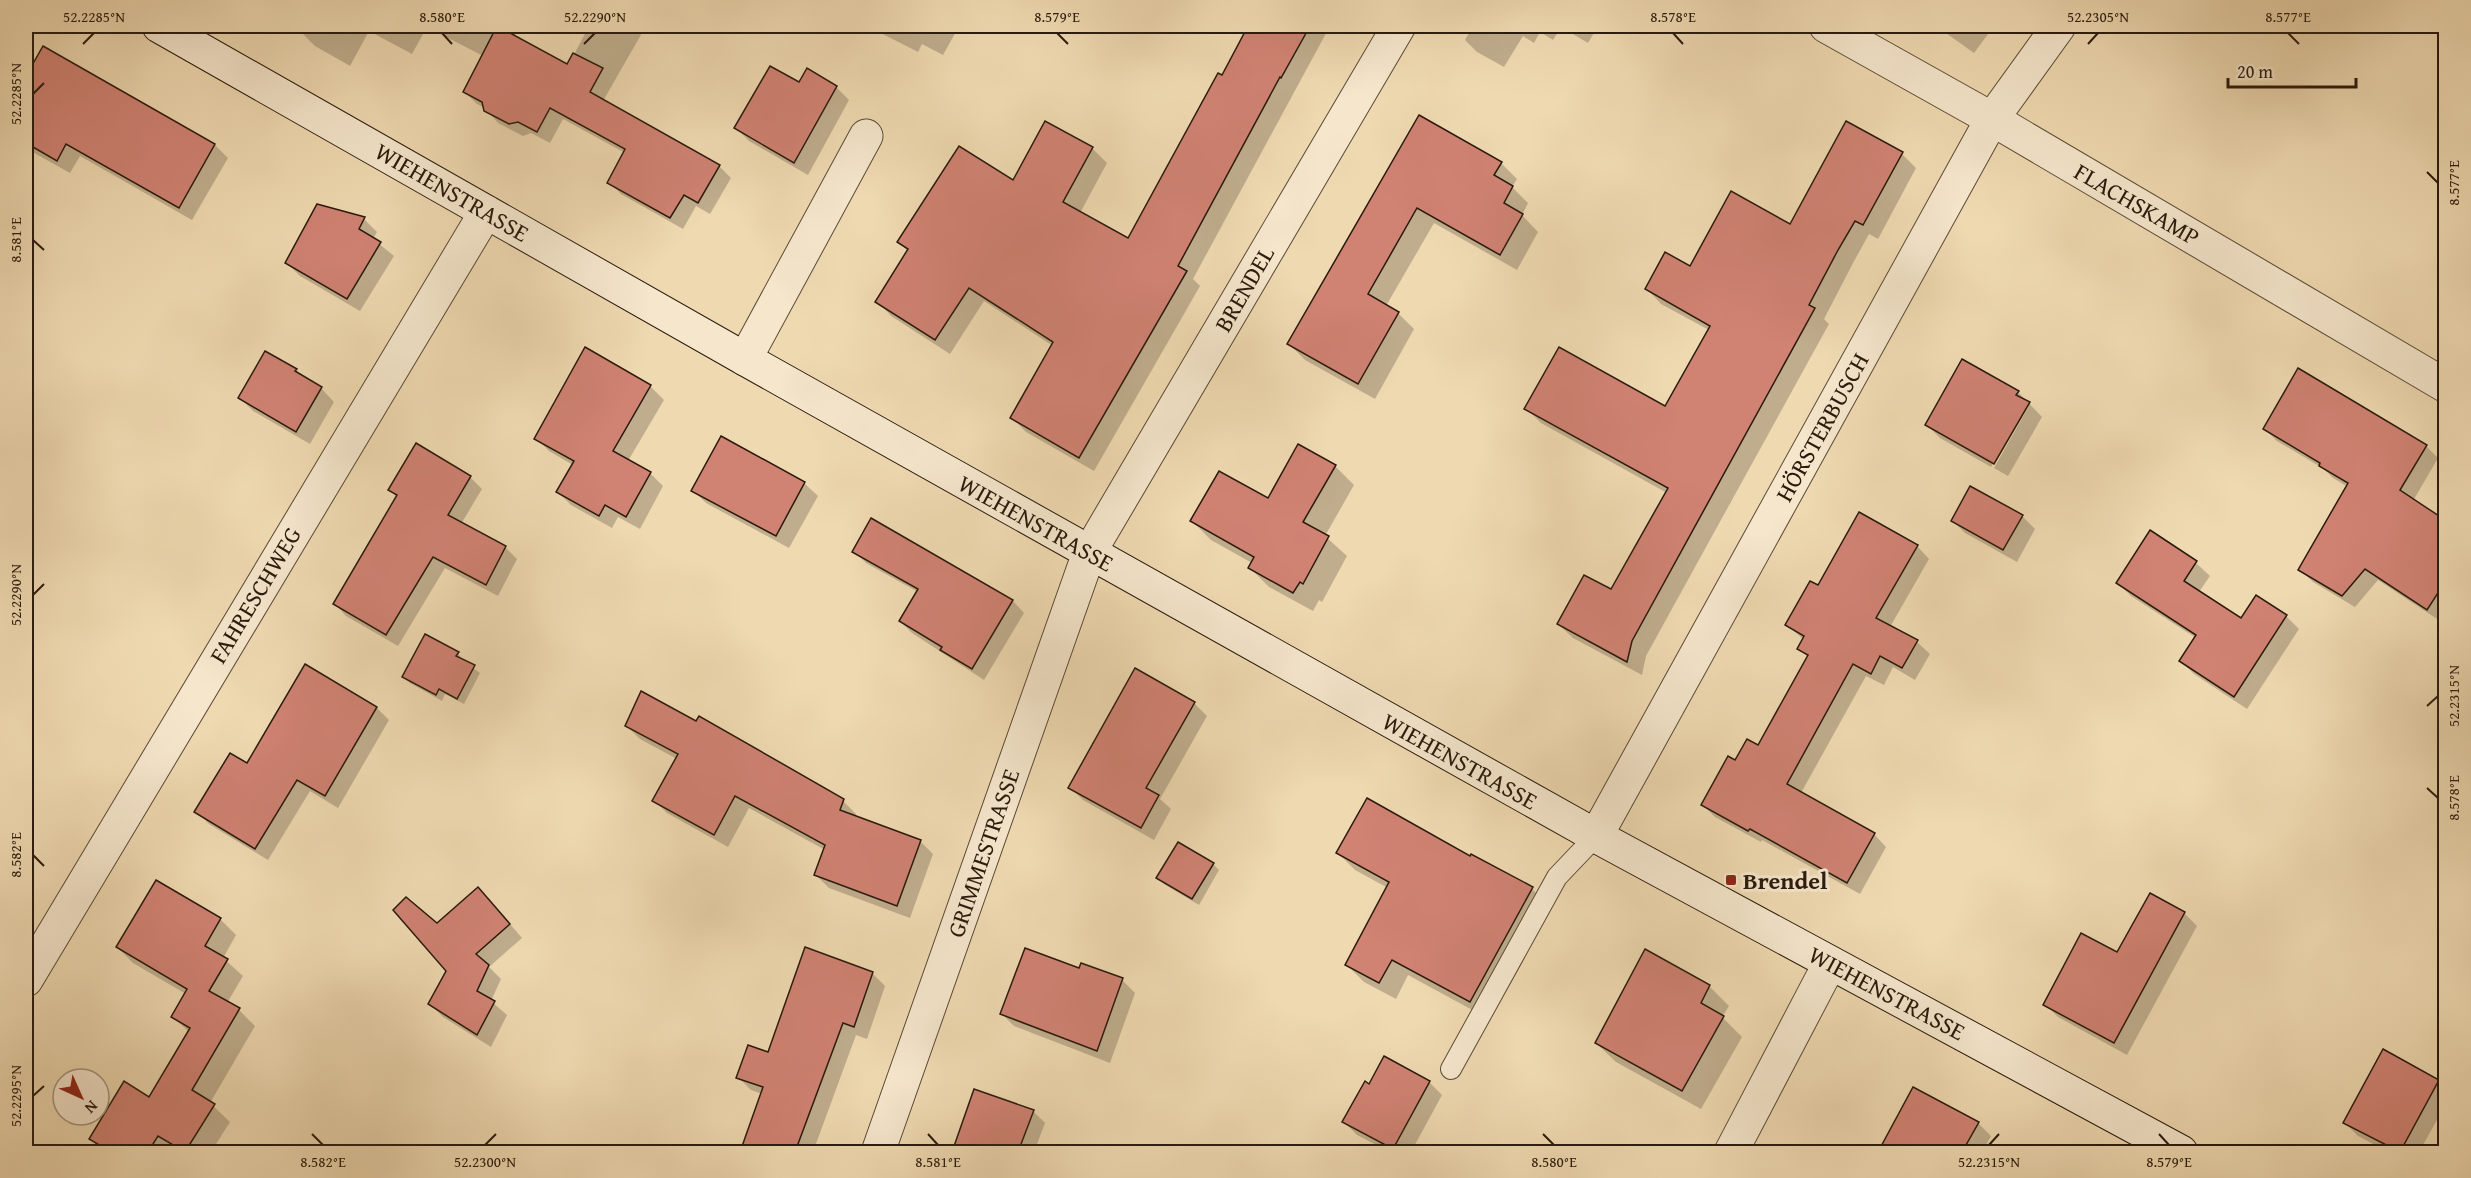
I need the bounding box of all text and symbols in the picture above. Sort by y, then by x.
text: 52.2285°N [63,6,125,27]
text: 8.580°E [419,6,465,27]
text: 52.2290°N [564,6,626,27]
text: 8.579°E [1034,6,1080,27]
text: 8.578°E [1650,6,1696,27]
text: 52.2305°N [2067,6,2129,27]
text: 8.577°E [2265,6,2311,27]
scale bar [2228,51,2356,89]
text: 20 m [2237,58,2273,85]
text: 52.2285°N [5,63,26,125]
street label: WIEHENSTRASSE [368,134,536,250]
street label: FLACHSKAMP [2068,154,2206,254]
text: 8.577°E [2443,160,2464,206]
text: 8.581°E [5,217,26,263]
street label: BRENDEL [1205,239,1283,338]
street label: HÖRSTERBUSCH [1767,346,1877,508]
street label: WIEHENSTRASSE [952,466,1120,580]
street label: FAHRESCHWEG [200,520,310,670]
text: 52.2290°N [5,564,26,626]
text: 52.2315°N [2443,665,2464,727]
street label: WIEHENSTRASSE [1376,704,1544,818]
street label: GRIMMESTRASSE [938,764,1028,942]
text: 8.578°E [2443,775,2464,821]
text: 8.582°E [5,832,26,878]
place label: Brendel [1743,863,1828,898]
marker: Brendel [1724,873,1738,887]
street label: WIEHENSTRASSE [1802,937,1972,1049]
text: 52.2295°N [5,1065,26,1127]
north arrow [51,1067,111,1127]
text: N [79,1095,104,1120]
text: 8.582°E [300,1151,346,1172]
text: 52.2300°N [454,1151,516,1172]
text: 8.581°E [915,1151,961,1172]
text: 8.580°E [1531,1151,1577,1172]
text: 52.2315°N [1958,1151,2020,1172]
text: 8.579°E [2146,1151,2192,1172]

